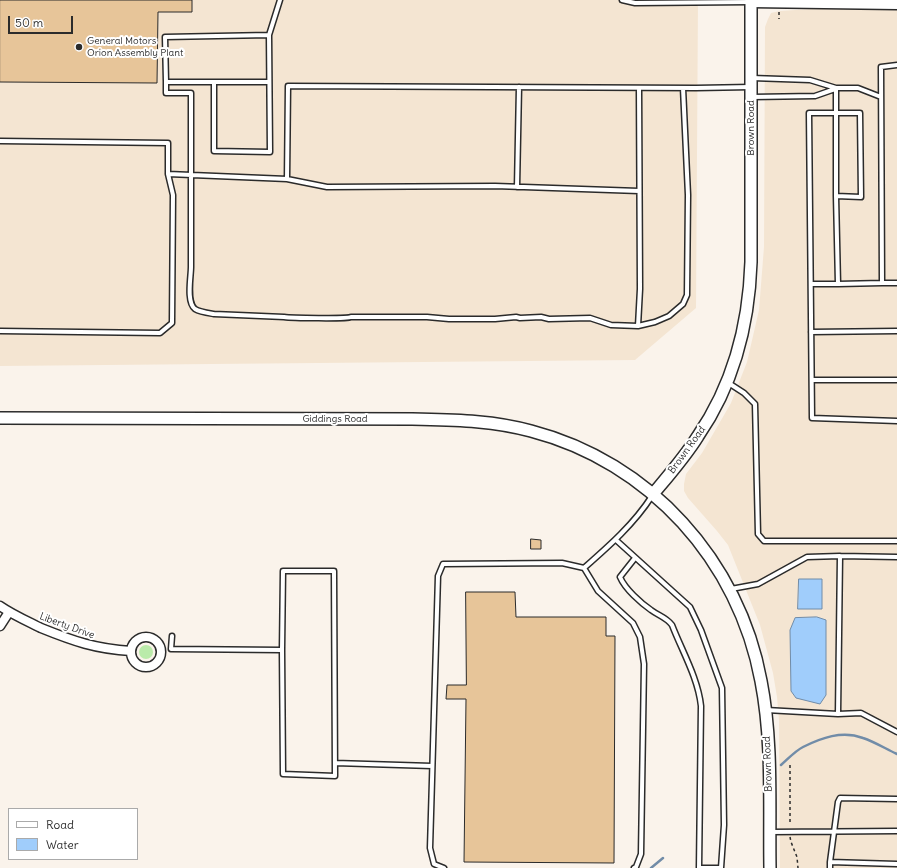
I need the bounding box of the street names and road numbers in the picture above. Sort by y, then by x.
street label: Brown Road [745,100,757,156]
street label: Giddings Road [302,413,368,425]
street label: Brown Road [666,424,708,476]
street label: Liberty Drive [38,610,96,642]
street label: Brown Road [761,736,775,792]

